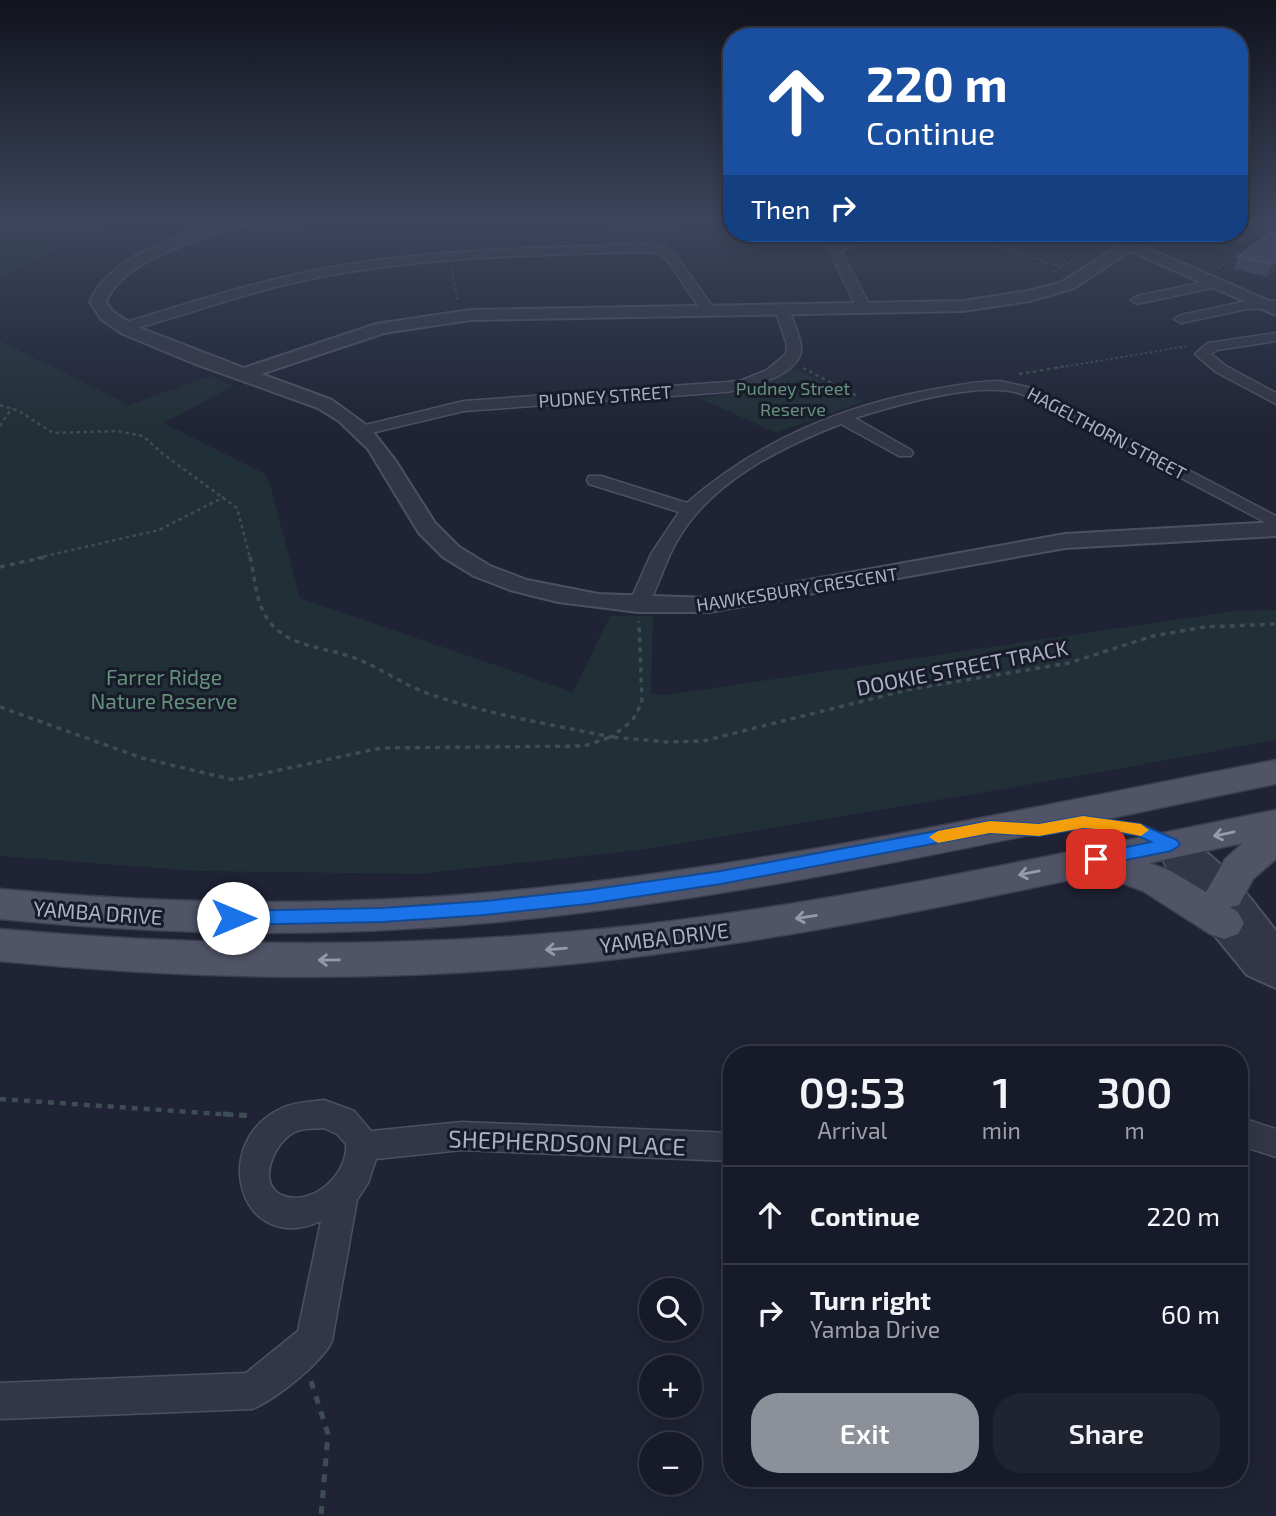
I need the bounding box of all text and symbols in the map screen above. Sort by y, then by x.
text: 220 m [866,53,1008,112]
icon: ahead [751,56,842,147]
text: Continue [866,113,995,151]
icon: right [824,189,862,227]
text: Then [751,193,810,224]
park label: Pudney Street Reserve [736,377,850,420]
street label: PUDNEY STREET [538,380,673,412]
street label: HAGELTHORN STREET [1024,382,1191,484]
street label: HAWKESBURY CRESCENT [695,562,900,616]
street label: DOOKIE STREET TRACK [854,634,1071,700]
park label: Farrer Ridge Nature Reserve [90,664,238,713]
one-way arrow [1213,827,1236,841]
pin [1066,829,1126,889]
icon: arrive [1077,840,1115,878]
one-way arrow [1018,867,1041,880]
position arrow [196,881,270,955]
street label: YAMBA DRIVE [33,895,163,929]
one-way arrow [795,911,818,924]
street label: YAMBA DRIVE [598,917,730,957]
one-way arrow [545,942,568,955]
one-way arrow [318,953,341,967]
text: 09:53 [799,1066,906,1116]
text: 1 [993,1066,1010,1116]
text: 300 [1097,1066,1172,1116]
text: Arrival [817,1116,887,1144]
text: min [982,1116,1021,1144]
text: m [1124,1116,1145,1144]
street label: SHEPHERDSON PLACE [448,1123,686,1161]
icon: ahead [751,1196,789,1234]
text: Continue [810,1200,920,1231]
text: 220 m [1147,1200,1220,1231]
map controls [639,1278,702,1495]
button: search [639,1278,702,1341]
text: Turn right [810,1284,931,1315]
icon: right [751,1294,789,1332]
text: 60 m [1161,1298,1220,1329]
text: Yamba Drive [810,1315,940,1343]
button: + [639,1355,702,1418]
button: Exit [751,1393,979,1473]
button: Share [993,1393,1220,1473]
button: − [639,1432,702,1495]

